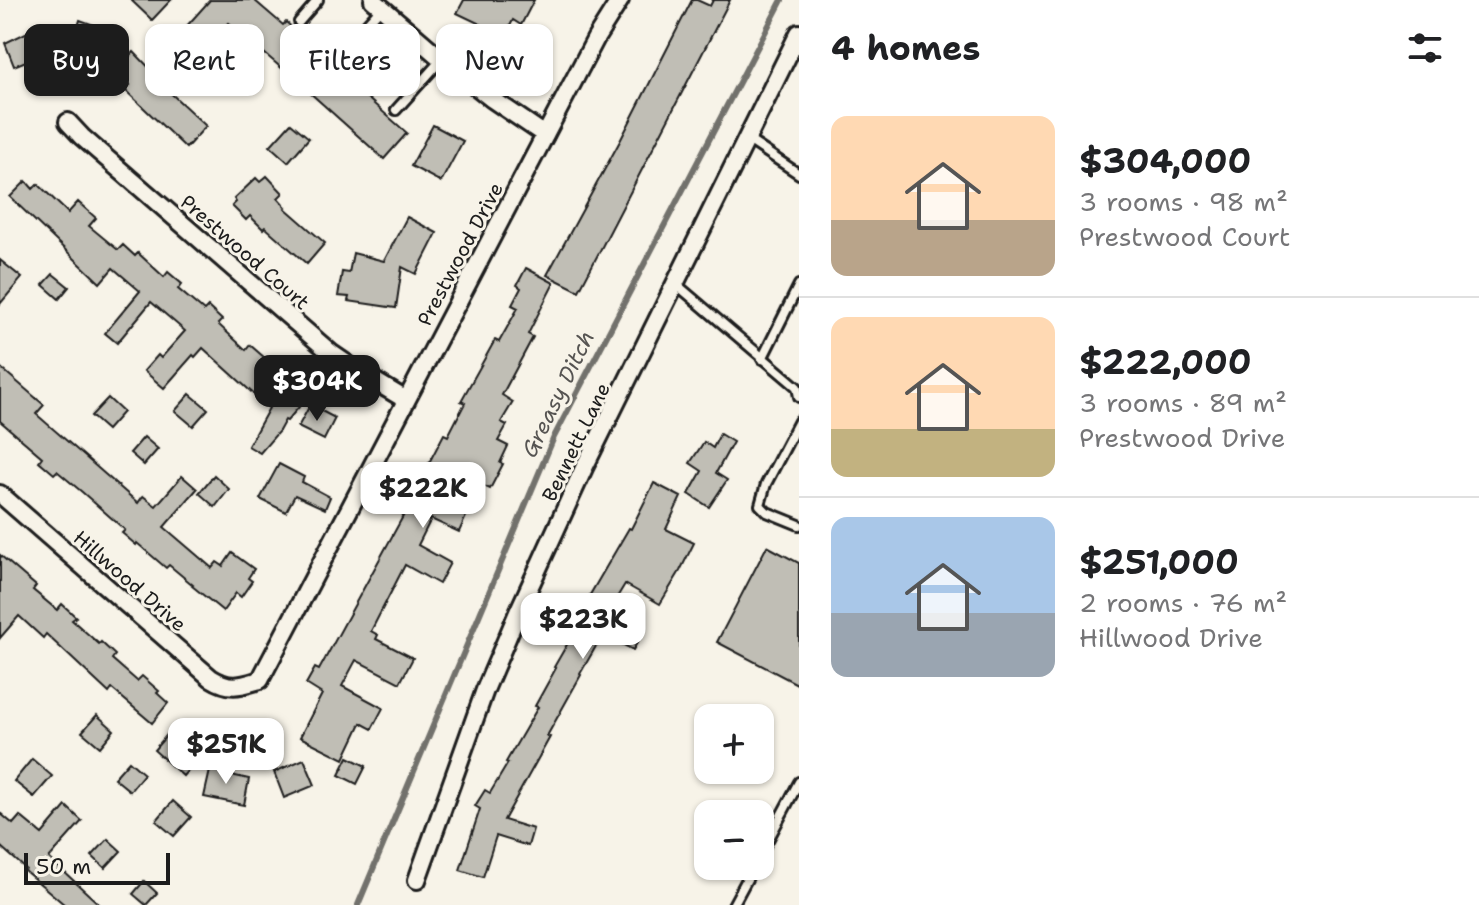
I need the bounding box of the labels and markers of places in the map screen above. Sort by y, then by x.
pin: $304K [261,355,373,423]
pin: $222K [367,462,479,530]
pin: $223K [527,593,639,661]
pin: $251K [170,718,282,786]

